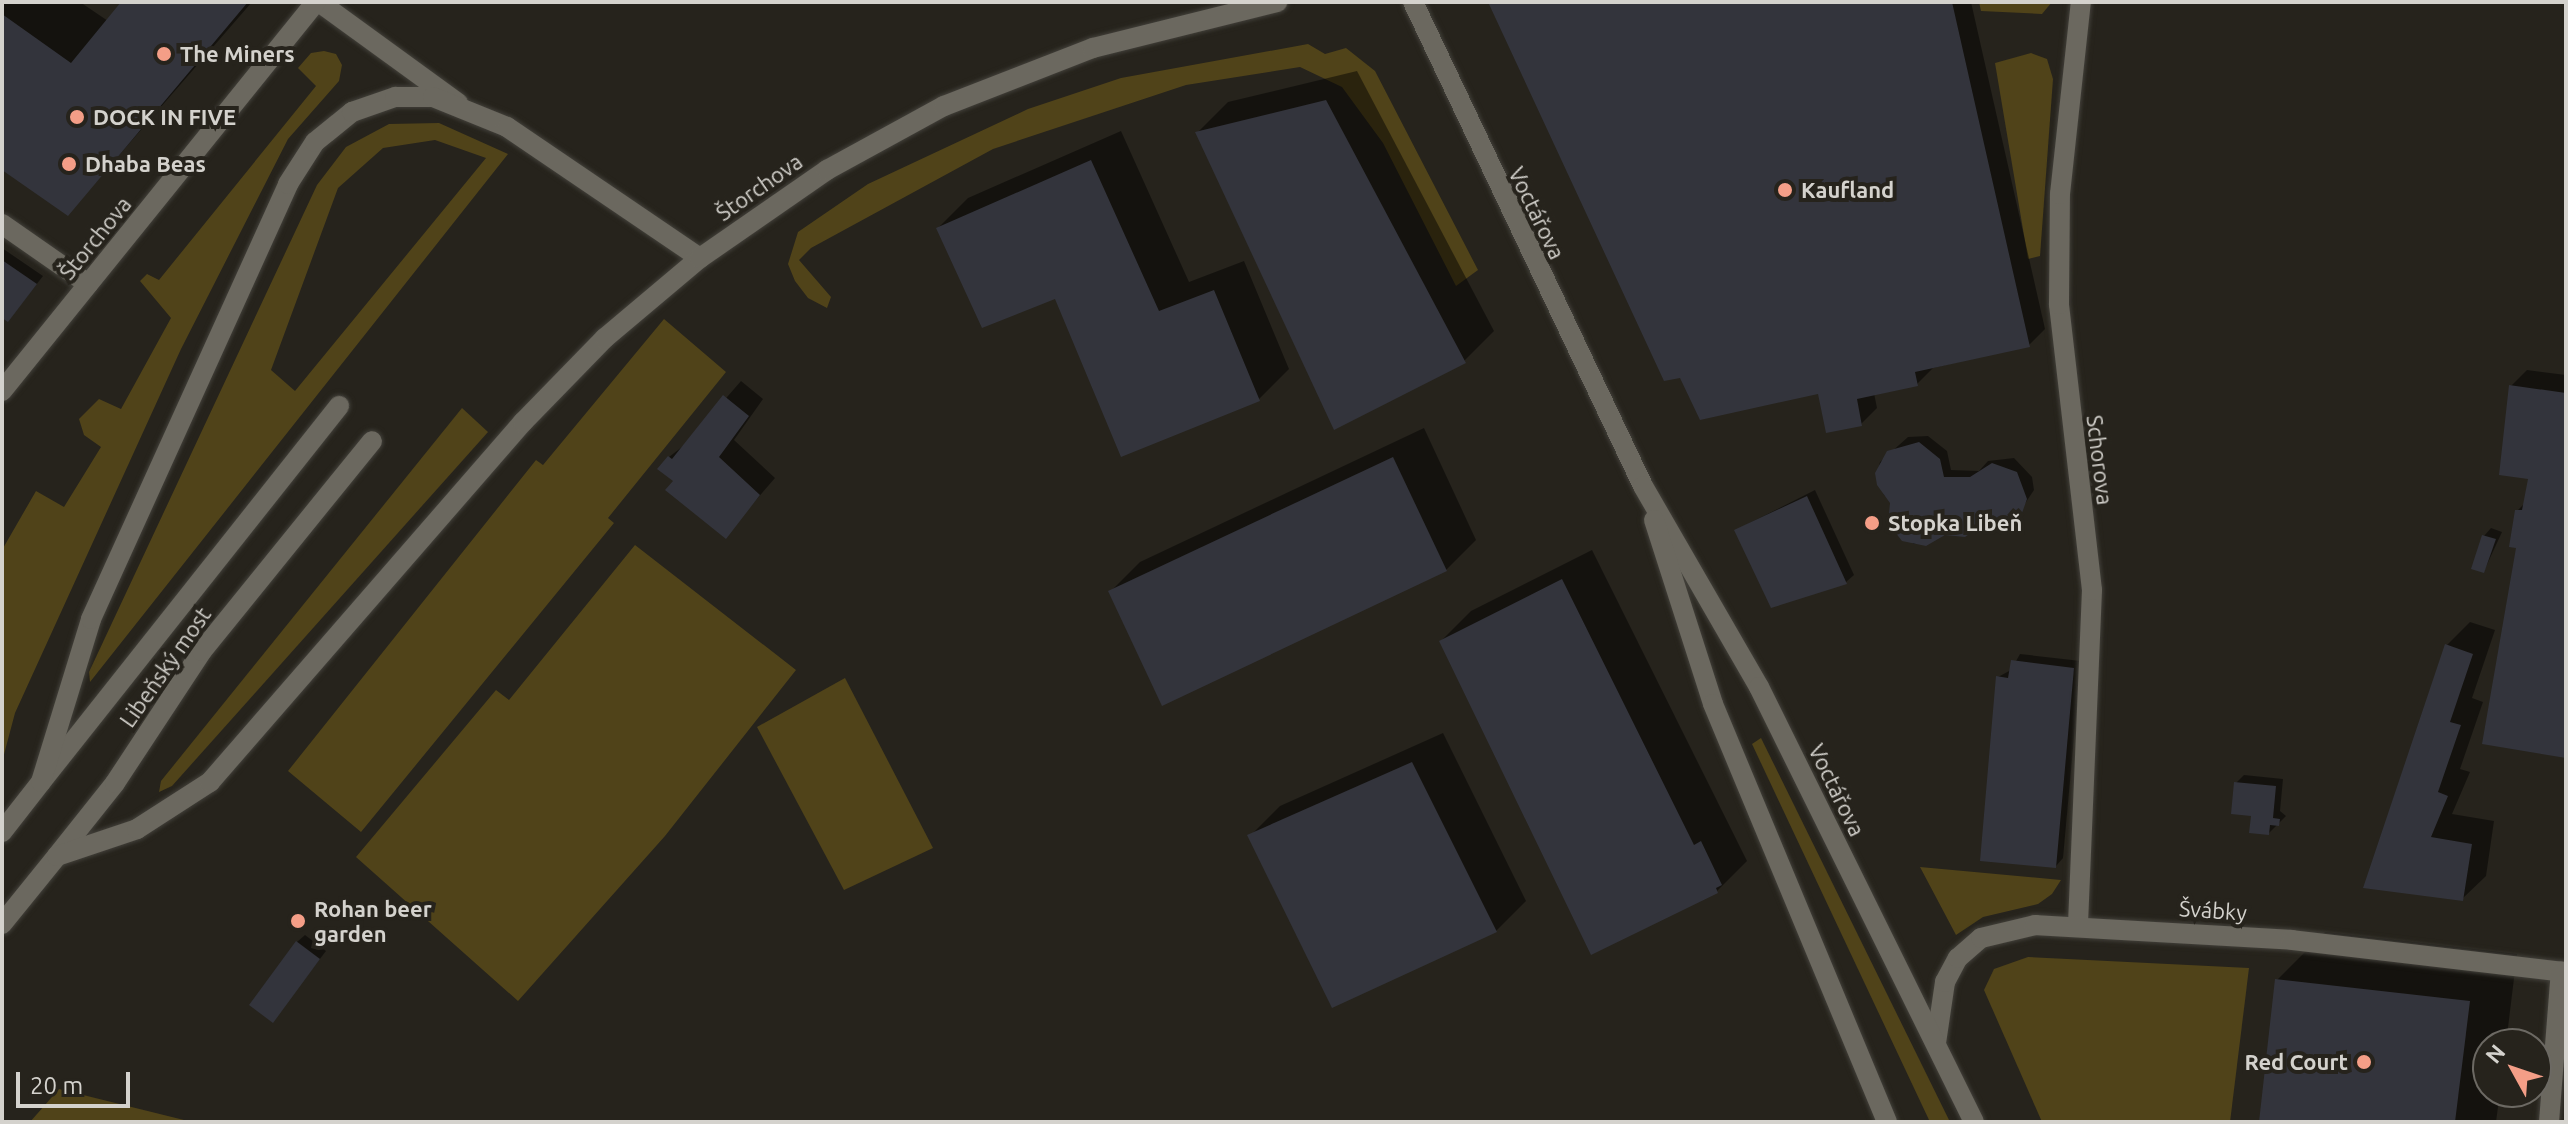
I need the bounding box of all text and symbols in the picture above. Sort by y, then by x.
place label: The Miners [180,41,295,67]
marker: The Miners [155,45,173,63]
place label: DOCK IN FIVE [93,104,236,130]
marker: DOCK IN FIVE [68,108,86,126]
street label: Štorchova [711,148,807,226]
place label: Dhaba Beas [85,151,206,177]
marker: Dhaba Beas [60,155,78,173]
street label: Voctářova [1503,163,1571,263]
place label: Kaufland [1801,177,1894,203]
marker: Kaufland [1776,181,1794,199]
street label: Štorchova [54,191,136,285]
street label: Schorova [2081,414,2119,506]
place label: Stopka Libeň [1888,510,2022,536]
marker: Stopka Libeň [1863,514,1881,532]
street label: Libeňský most [114,602,216,732]
street label: Voctářova [1803,740,1871,840]
street label: Švábky [2178,894,2248,926]
place label: Rohan beer garden [314,895,432,946]
marker: Rohan beer garden [289,912,307,930]
north arrow [2472,1028,2552,1108]
text: N [2480,1039,2510,1068]
place label: Red Court [2244,1049,2348,1075]
marker: Red Court [2355,1053,2373,1071]
scale bar [20,1056,134,1106]
text: 20 m [30,1072,83,1099]

